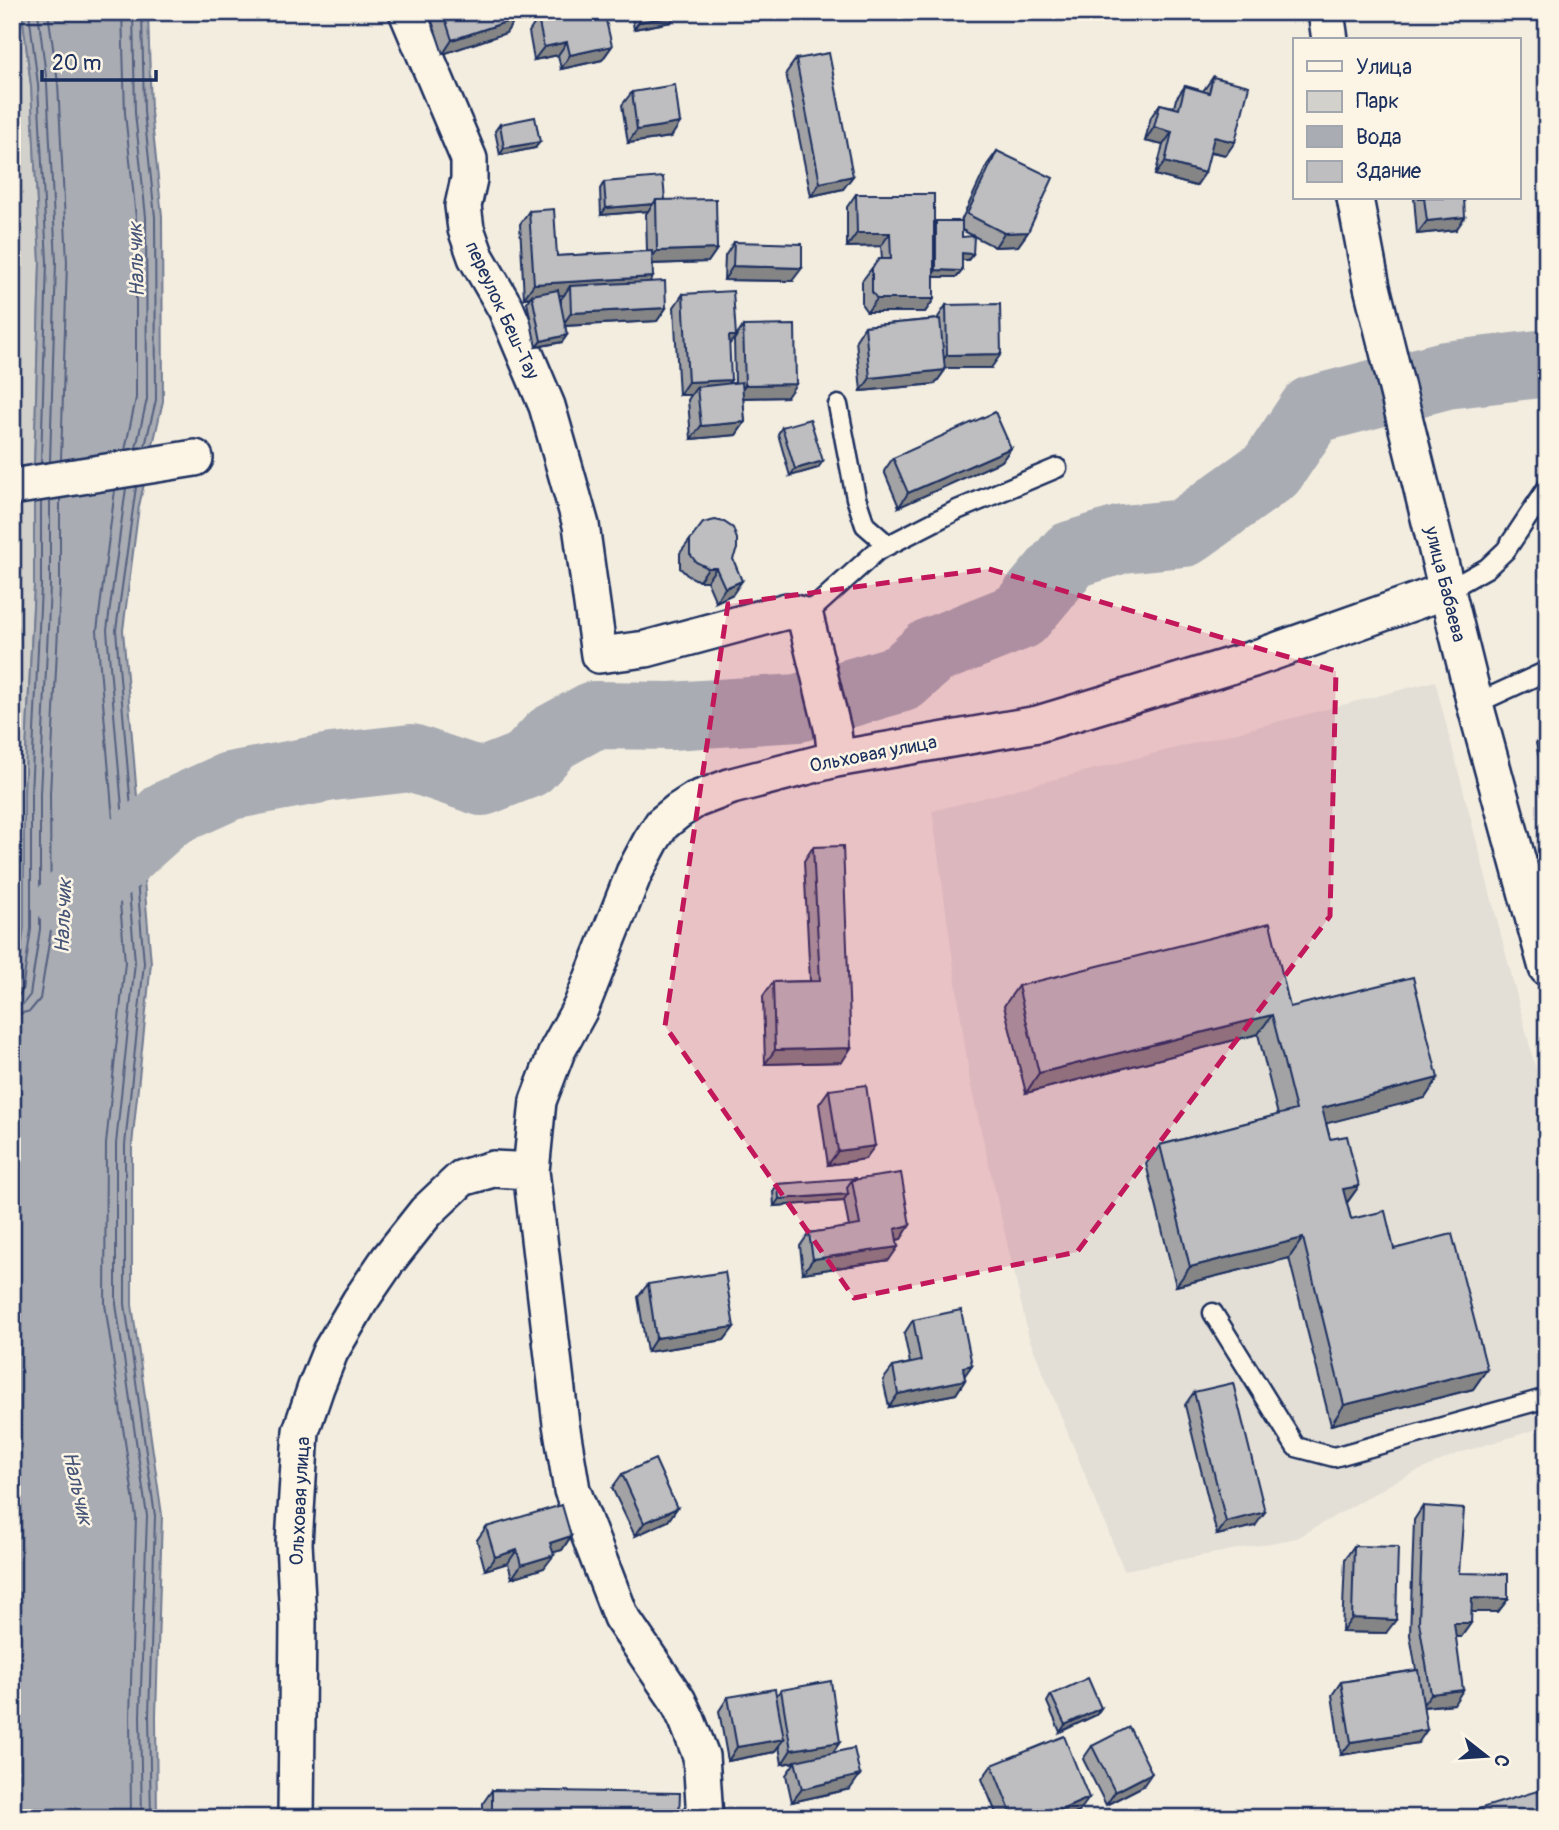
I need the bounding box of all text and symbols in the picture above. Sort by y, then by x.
scale bar [42,38,156,82]
legend [1293,38,1520,200]
text: 20 m [52,50,101,77]
text: Улица [1356,54,1412,81]
text: Парк [1356,88,1399,115]
text: Вода [1356,124,1402,151]
text: Здание [1356,158,1422,185]
water label: Нальчик [122,220,151,298]
street label: переулок Беш-Тау [460,238,545,383]
street label: улица Бабаева [1419,523,1471,645]
street label: Ольховая улица [808,730,939,778]
water label: Нальчик [49,876,78,954]
street label: Ольховая улица [285,1436,315,1566]
water label: Нальчик [56,1449,100,1530]
north arrow [1450,1722,1520,1792]
text: С [1488,1752,1514,1770]

